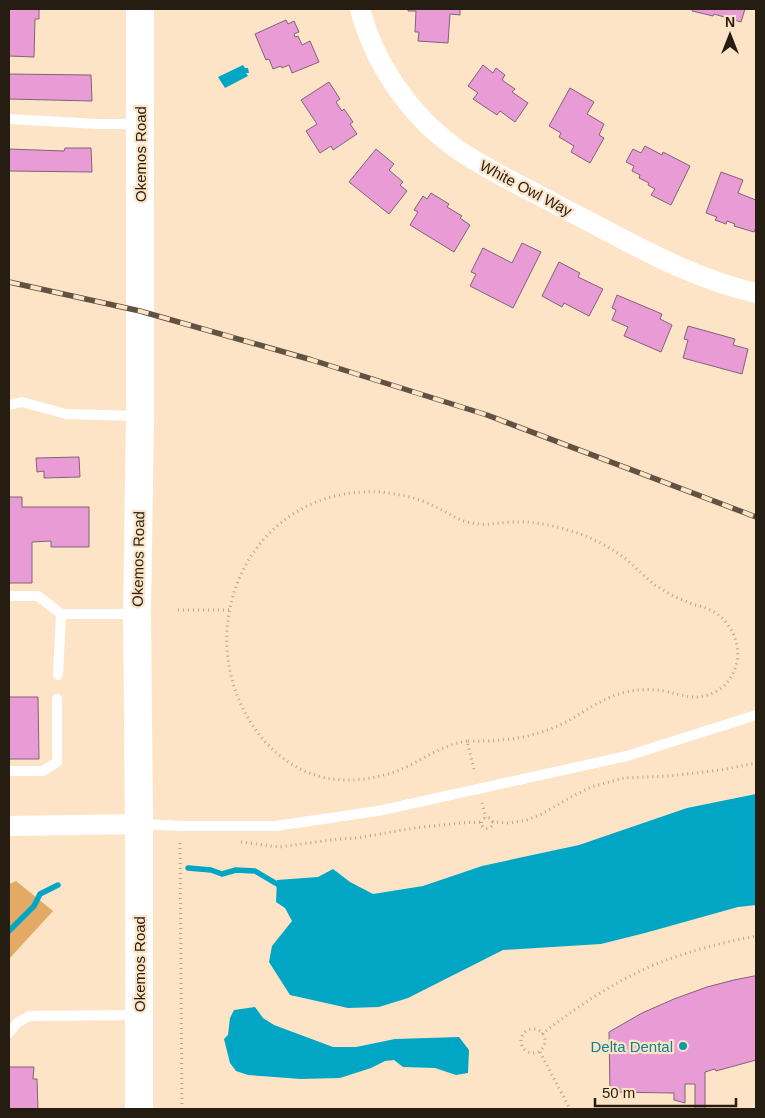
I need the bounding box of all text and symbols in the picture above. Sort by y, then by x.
north arrow [705,10,755,60]
text: N [725,14,735,30]
street label: Okemos Road [132,106,149,202]
street label: White Owl Way [477,157,575,220]
street label: Okemos Road [129,511,147,607]
street label: Okemos Road [131,916,148,1012]
place label: Delta Dental [590,1038,673,1055]
marker: Delta Dental [677,1040,689,1052]
scale bar [595,1076,736,1108]
text: 50 m [602,1084,635,1101]

